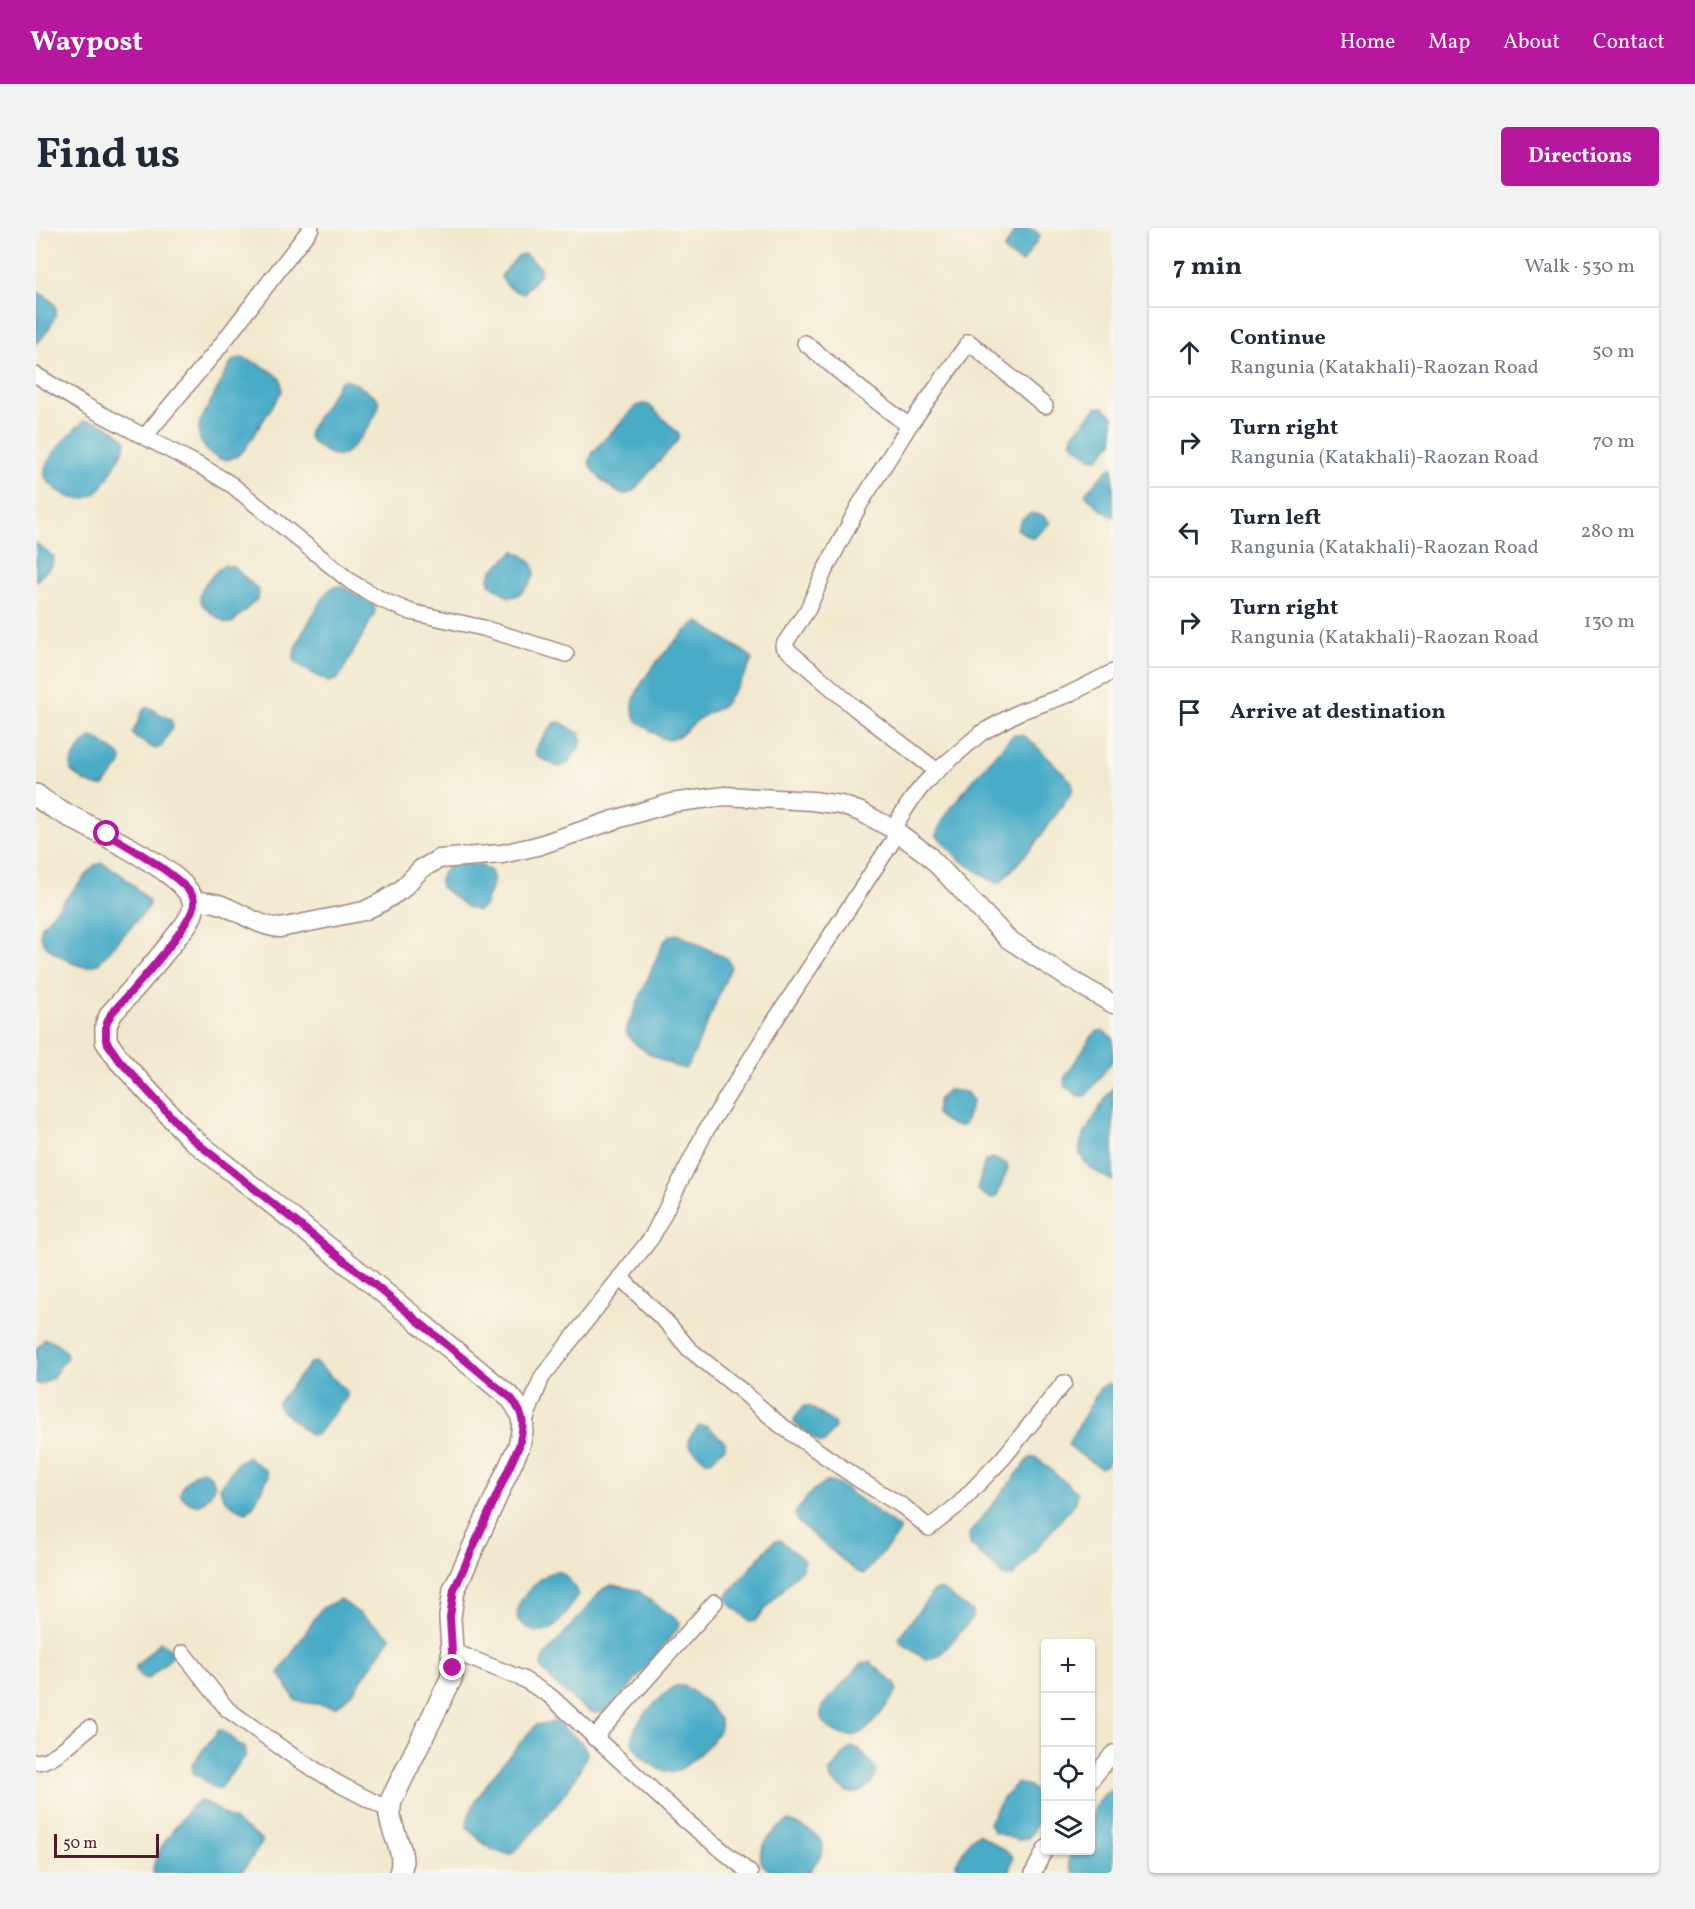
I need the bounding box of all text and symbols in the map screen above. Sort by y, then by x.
text: Waypost [30,23,143,62]
text: Home [1340,28,1395,57]
text: Map [1428,28,1470,57]
text: About [1503,28,1560,57]
text: Contact [1593,28,1665,57]
text: Find us [36,127,180,186]
button: Directions [1501,127,1659,186]
text: 7 min [1173,249,1242,285]
text: Walk · 530 m [1524,253,1635,281]
text: Continue [1230,323,1326,354]
icon: ahead [1173,336,1206,369]
text: 50 m [1592,338,1635,366]
text: Rangunia (Katakhali)-Raozan Road [1230,354,1539,382]
text: Turn right [1230,413,1338,444]
icon: right [1173,426,1206,459]
text: 70 m [1592,428,1635,456]
text: Rangunia (Katakhali)-Raozan Road [1230,444,1539,472]
text: Turn left [1230,503,1321,534]
icon: left [1173,516,1206,549]
text: 280 m [1580,518,1635,546]
text: Rangunia (Katakhali)-Raozan Road [1230,534,1539,562]
text: Turn right [1230,593,1338,624]
icon: right [1173,606,1206,639]
text: 130 m [1584,608,1635,636]
text: Rangunia (Katakhali)-Raozan Road [1230,624,1539,652]
icon: arrive [1173,696,1206,729]
text: Arrive at destination [1230,697,1446,728]
route start [93,820,119,846]
map controls [1041,1639,1095,1855]
button: + [1041,1639,1095,1693]
route end [439,1654,465,1680]
button: − [1041,1693,1095,1747]
button: locate [1041,1747,1095,1801]
button: layers [1041,1801,1095,1855]
scale bar [54,1831,159,1858]
text: 50 m [63,1833,97,1855]

